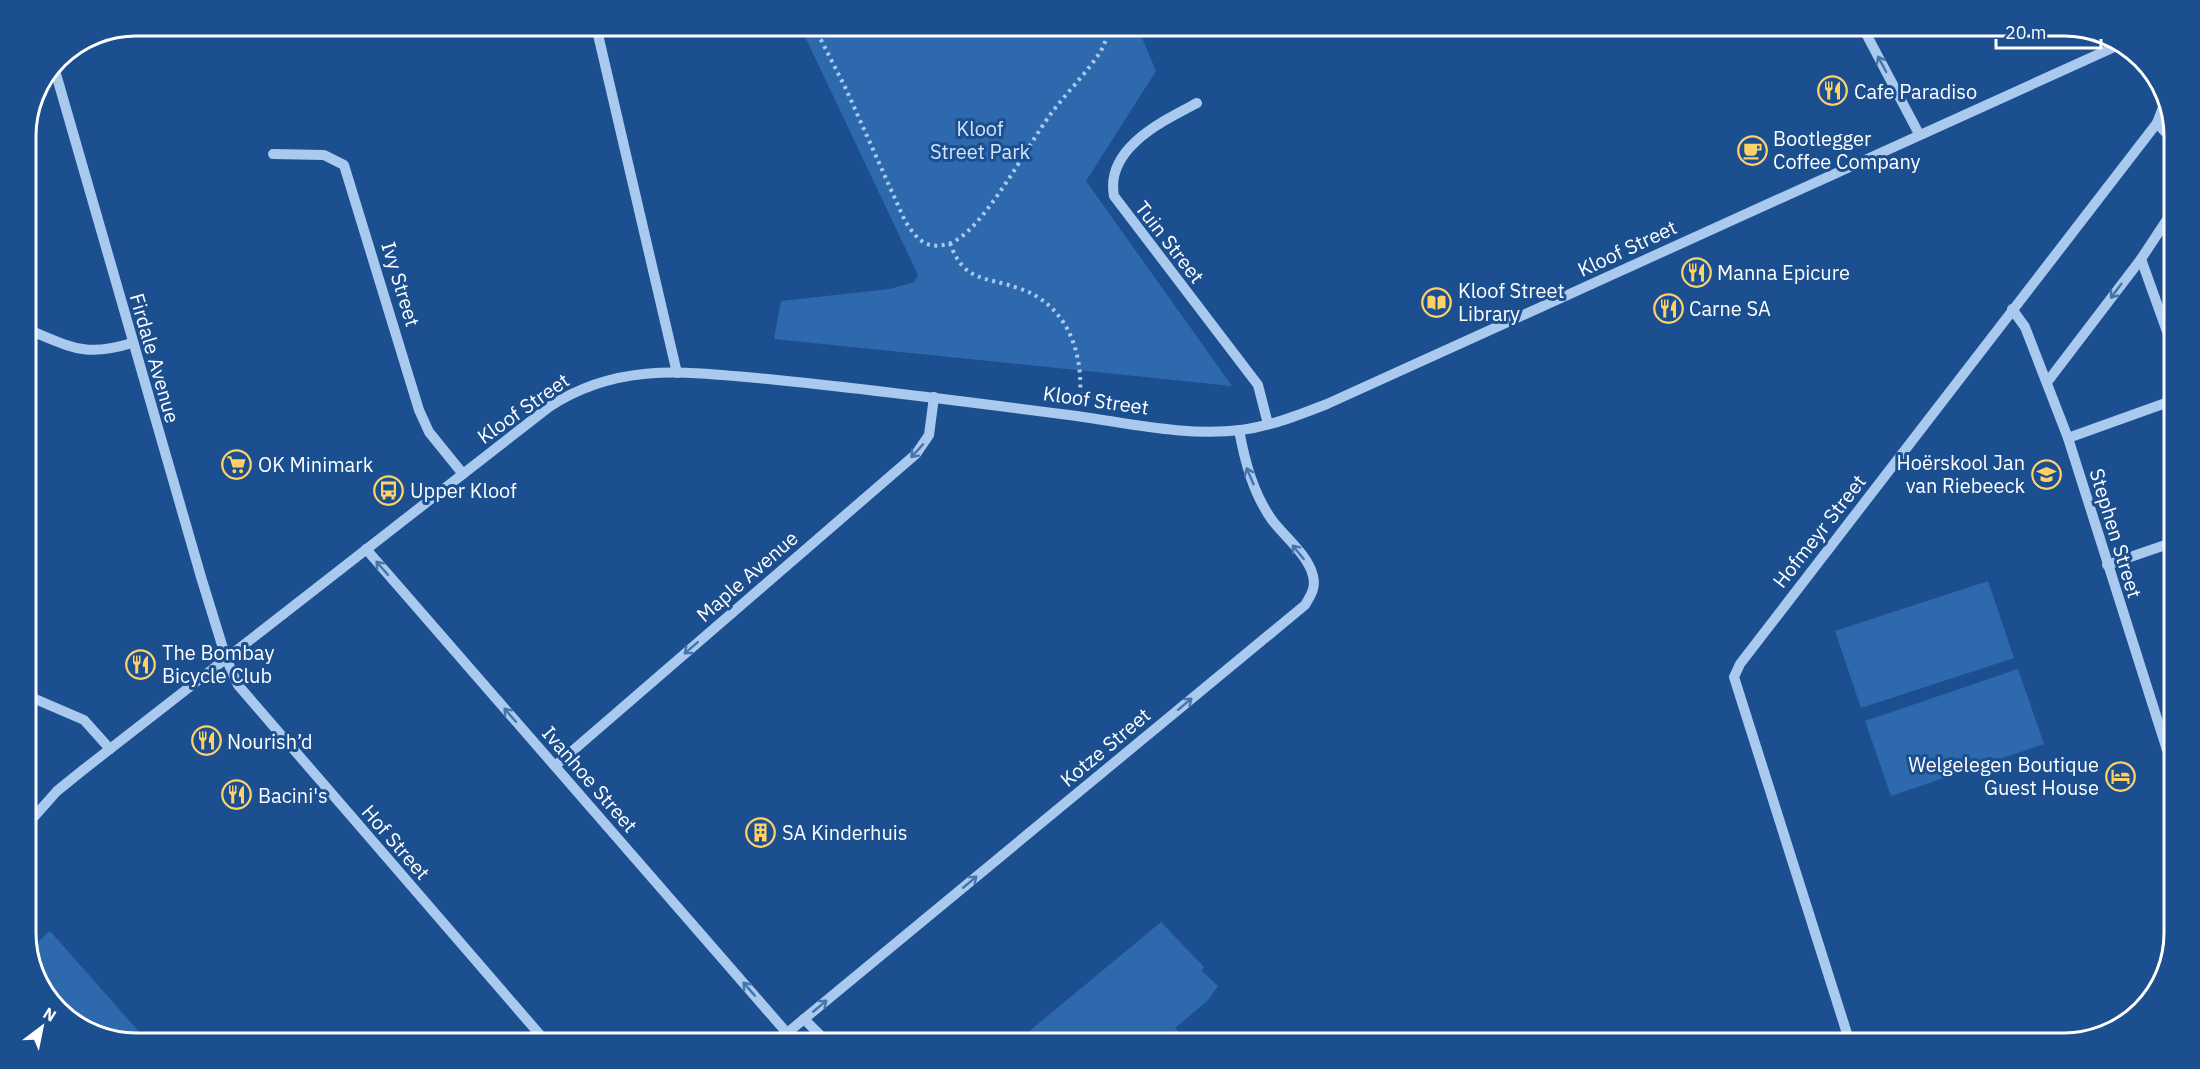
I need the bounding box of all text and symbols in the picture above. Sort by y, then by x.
scale bar [1996,12,2101,50]
text: 20 m [2005,21,2047,44]
one-way arrow [1876,56,1888,73]
restaurant icon: Cafe Paradiso [1817,75,1849,107]
place label: Cafe Paradiso [1854,78,1977,105]
park label: Kloof Street Park [930,115,1030,165]
place label: Bootlegger Coffee Company [1773,125,1921,175]
cafe icon: Bootlegger Coffee Company [1736,134,1768,166]
street label: Tuin Street [1129,195,1211,289]
street label: Kloof Street [1573,213,1681,283]
street label: Ivy Street [375,238,427,330]
restaurant icon: Manna Epicure [1680,256,1712,288]
place label: Manna Epicure [1717,259,1850,286]
place label: Kloof Street Library [1458,277,1564,327]
one-way arrow [2110,283,2123,299]
library icon: Kloof Street Library [1421,286,1453,318]
street label: Firdale Avenue [124,290,186,426]
restaurant icon: Carne SA [1652,292,1684,324]
place label: Carne SA [1689,295,1771,322]
street label: Kloof Street [472,366,574,450]
street label: Kloof Street [1041,379,1151,421]
one-way arrow [910,443,924,458]
supermarket icon: OK Minimark [221,448,253,480]
place label: Hoërskool Jan van Riebeeck [1897,449,2025,499]
place label: OK Minimark [258,451,374,478]
school or university icon: Hoërskool Jan van Riebeeck [2030,458,2062,490]
street label: Stephen Street [2083,465,2149,601]
one-way arrow [1244,467,1255,486]
street label: Hofmeyr Street [1766,469,1872,593]
bus stop icon: Upper Kloof [373,474,405,506]
place label: Upper Kloof [410,477,517,504]
street label: Maple Avenue [690,524,804,628]
one-way arrow [1291,544,1304,560]
one-way arrow [375,561,389,576]
place label: The Bombay Bicycle Club [162,639,274,689]
one-way arrow [684,641,699,655]
restaurant icon: The Bombay Bicycle Club [125,648,157,680]
one-way arrow [1177,698,1193,711]
street label: Kotze Street [1054,701,1156,793]
one-way arrow [503,708,517,723]
street label: Ivanhoe Street [536,720,644,838]
restaurant icon: Nourish’d [190,725,222,757]
place label: Nourish’d [227,728,313,755]
place label: Welgelegen Boutique Guest House [1908,751,2099,801]
hotel icon: Welgelegen Boutique Guest House [2104,760,2136,792]
restaurant icon: Bacini's [221,779,253,811]
place label: Bacini's [258,782,328,809]
street label: Hof Street [356,799,436,885]
building icon: SA Kinderhuis [745,816,777,848]
place label: SA Kinderhuis [782,819,908,846]
one-way arrow [962,875,977,889]
one-way arrow [742,982,756,997]
north arrow [12,997,72,1057]
one-way arrow [812,1000,828,1013]
text: N [40,1003,60,1026]

